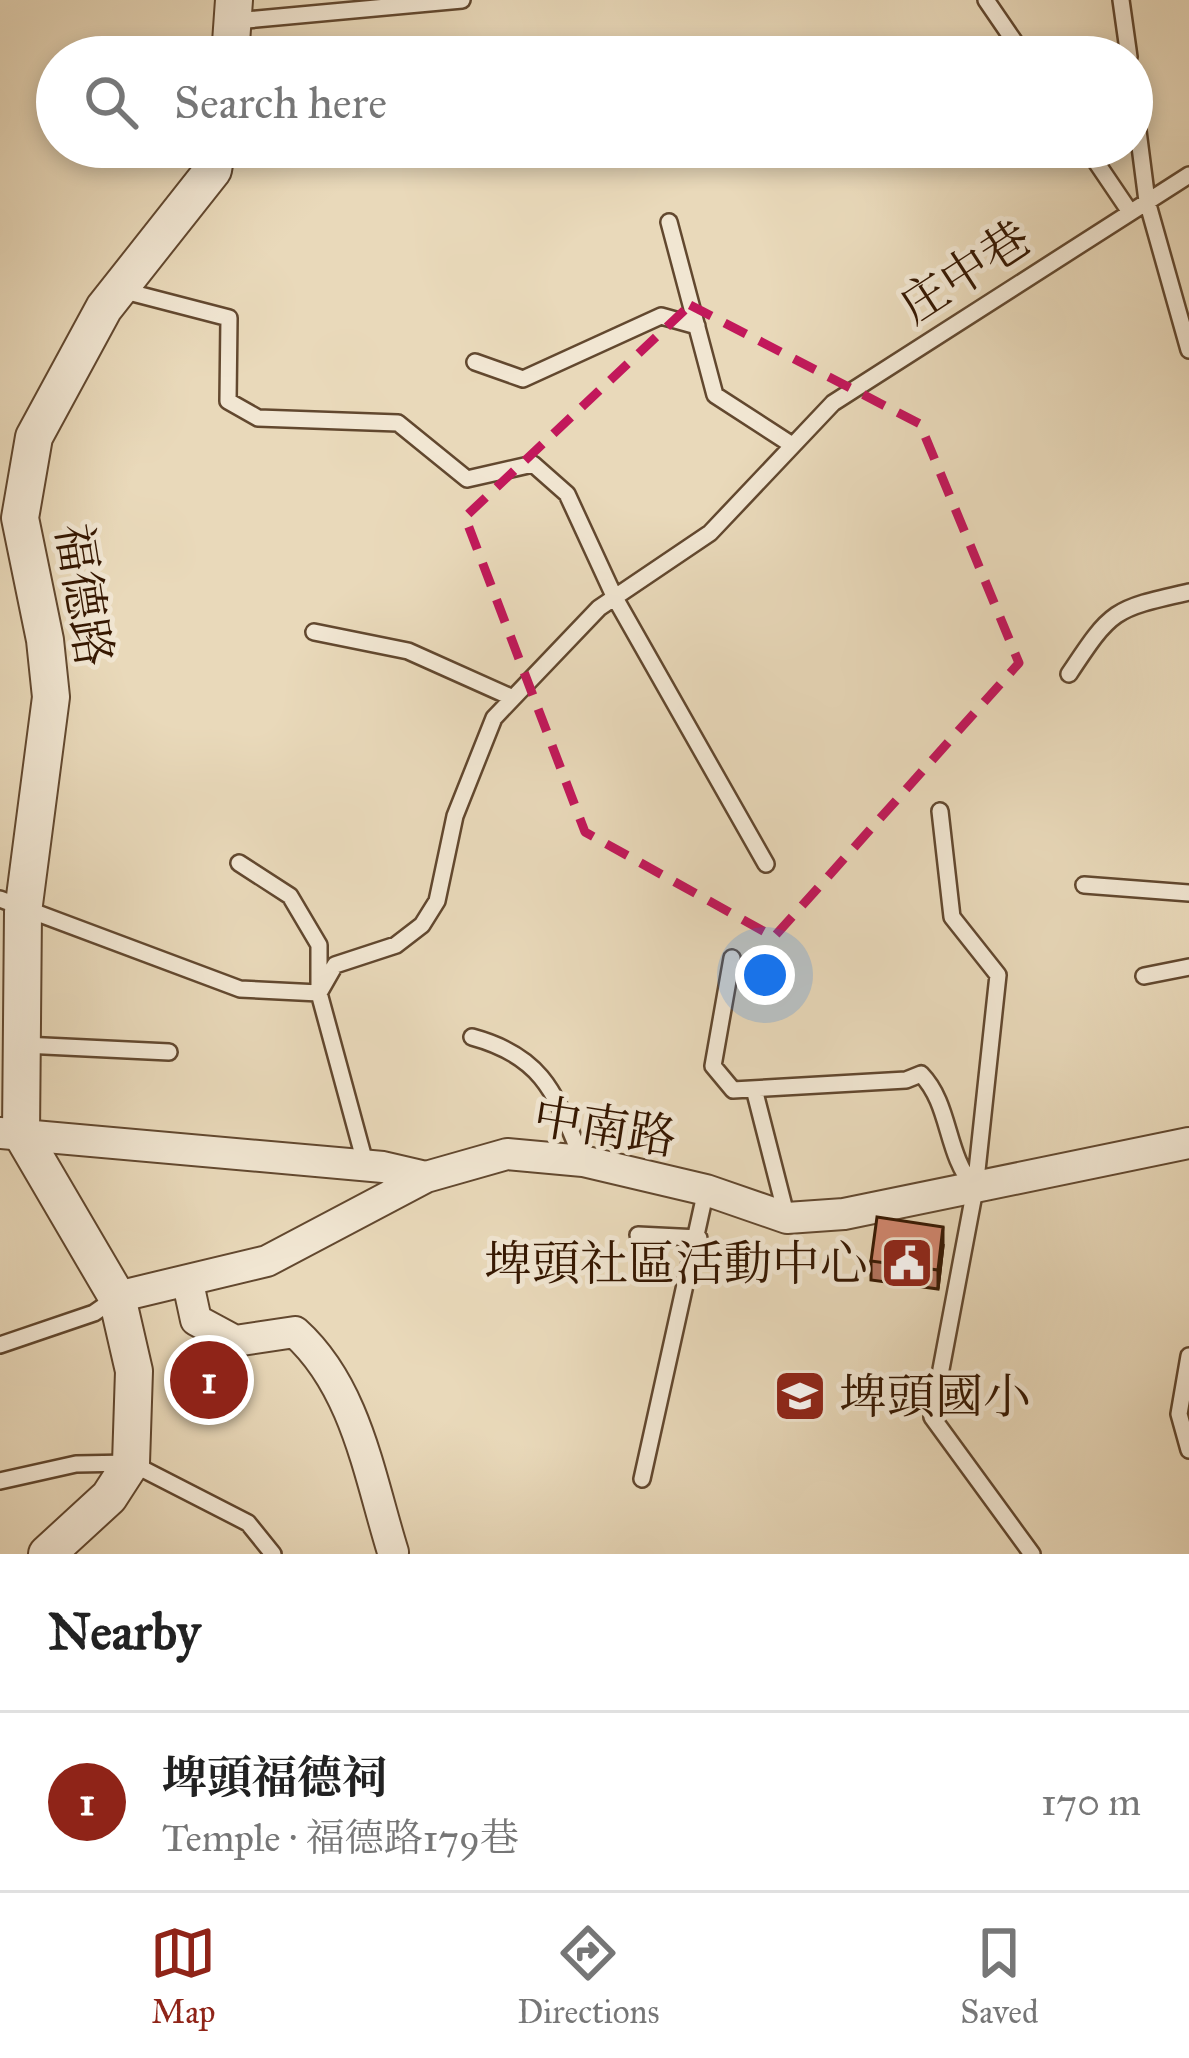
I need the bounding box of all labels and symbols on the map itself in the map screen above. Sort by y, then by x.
street label: 庄中巷 [889,208,1041,336]
street label: 福德路 [44,519,124,671]
your location [735,945,795,1005]
street label: 中南路 [529,1087,681,1167]
place label: 埤頭社區活動中心 [484,1234,868,1293]
public building icon: 埤頭社區活動中心 [879,1235,935,1291]
pin: 1 [170,1335,248,1425]
place label: 埤頭國小 [839,1367,1031,1426]
school or university icon: 埤頭國小 [772,1368,828,1424]

